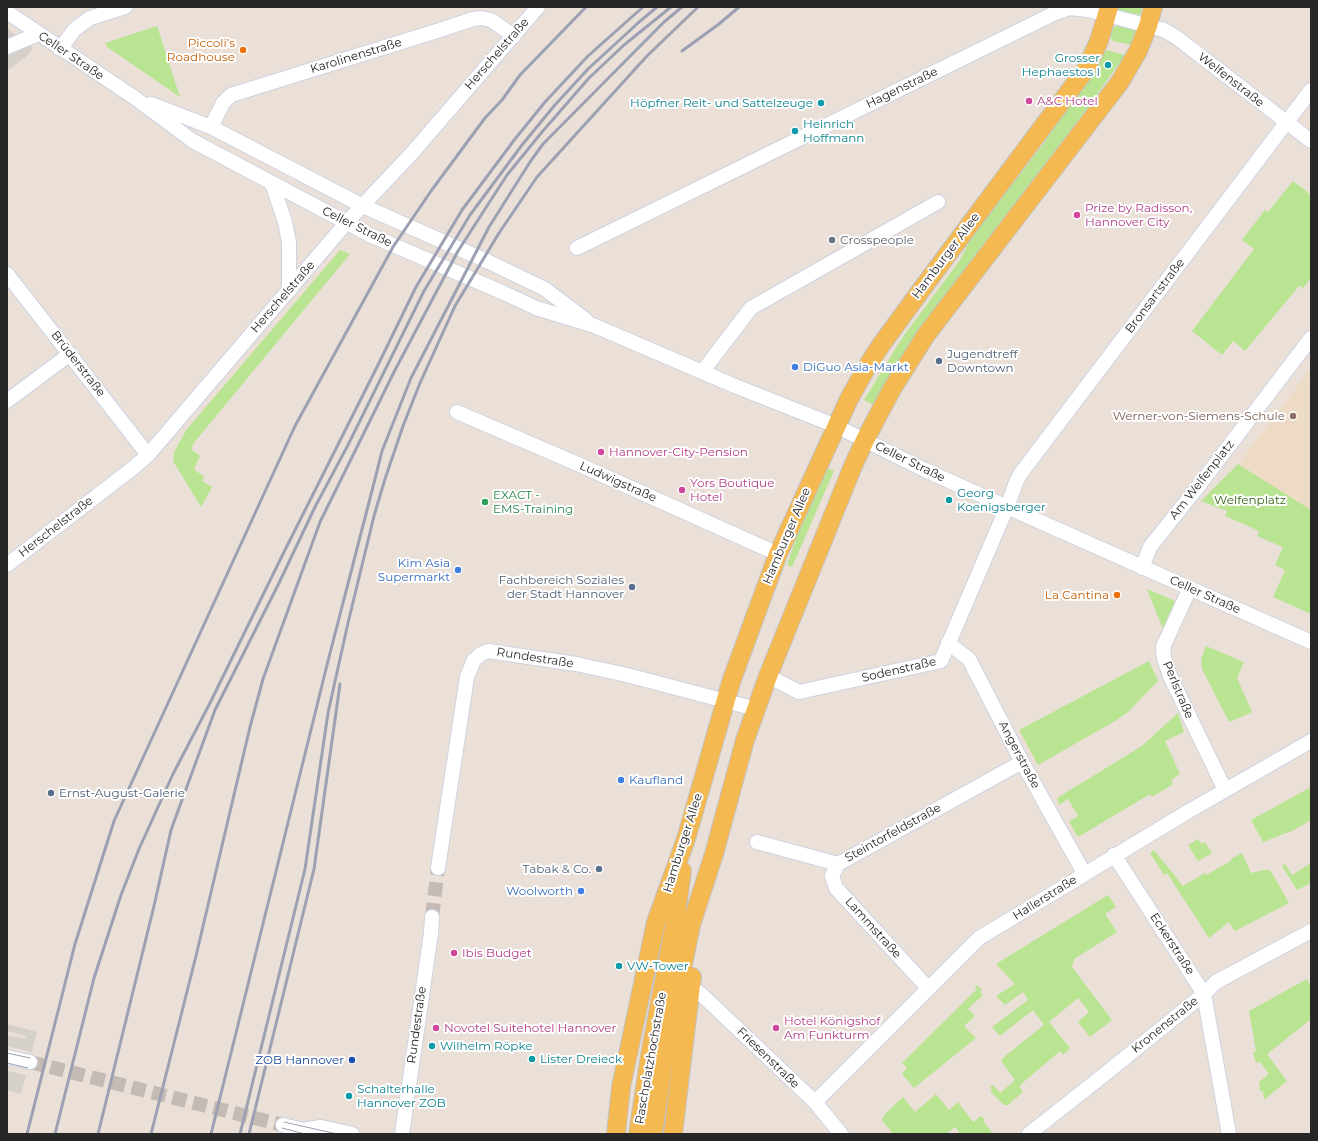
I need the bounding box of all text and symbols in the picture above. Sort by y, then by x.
street label: Herschelstraße [462,15,532,93]
street label: Celler Straße [35,29,107,83]
street label: Karolinenstraße [308,35,404,77]
place label: Piccoli’s Roadhouse [167,36,235,64]
marker: Piccoli’s Roadhouse [238,45,248,55]
street label: Welfenstraße [1195,50,1267,110]
place label: Grosser Hephaestos I [1022,51,1100,79]
marker: Grosser Hephaestos I [1103,60,1113,70]
street label: Hagenstraße [864,64,940,112]
place label: A&C Hotel [1037,94,1098,108]
place label: Höpfner Reit- und Sattelzeuge [630,96,813,110]
marker: A&C Hotel [1024,96,1034,106]
marker: Höpfner Reit- und Sattelzeuge [816,98,826,108]
place label: Heinrich Hoffmann [803,117,864,145]
marker: Heinrich Hoffmann [790,126,800,136]
place label: Prize by Radisson, Hannover City [1085,201,1192,229]
street label: Celler Straße [320,204,394,250]
street label: Hamburger Allee [909,210,983,302]
marker: Prize by Radisson, Hannover City [1072,210,1082,220]
place label: Crosspeople [840,233,914,247]
marker: Crosspeople [827,235,837,245]
street label: Bronsartstraße [1122,256,1188,336]
street label: Herschelstraße [248,258,318,336]
street label: Brüderstraße [48,328,108,400]
place label: Jugendtreff Downtown [947,347,1018,375]
marker: Jugendtreff Downtown [934,356,944,366]
place label: DiGuo Asia-Markt [803,360,909,374]
marker: DiGuo Asia-Markt [790,362,800,372]
place label: Werner-von-Siemens-Schule [1113,409,1285,423]
marker: Werner-von-Siemens-Schule [1288,411,1298,421]
street label: Am Welfenplatz [1167,438,1237,522]
street label: Celler Straße [873,439,947,485]
place label: Hannover-City-Pension [609,445,748,459]
marker: Hannover-City-Pension [596,447,606,457]
street label: Ludwigstraße [577,459,659,505]
place label: Yors Boutique Hotel [690,476,774,504]
marker: Yors Boutique Hotel [677,485,687,495]
street label: Hamburger Allee [760,486,814,586]
place label: Georg Koenigsberger [957,486,1046,514]
place label: EXACT - EMS-Training [493,488,573,516]
park label: Welfenplatz [1214,493,1286,507]
street label: Herschelstraße [16,494,96,560]
marker: Georg Koenigsberger [944,495,954,505]
marker: EXACT - EMS-Training [480,497,490,507]
place label: Kim Asia Supermarkt [378,556,450,584]
marker: Kim Asia Supermarkt [453,565,463,575]
place label: Fachbereich Soziales der Stadt Hannover [499,573,624,601]
street label: Celler Straße [1167,573,1243,617]
marker: Fachbereich Soziales der Stadt Hannover [627,582,637,592]
place label: La Cantina [1045,588,1109,602]
marker: La Cantina [1112,590,1122,600]
street label: Rundestraße [496,645,574,671]
street label: Sodenstraße [860,654,938,686]
street label: Perlstraße [1159,659,1197,721]
street label: Angerstraße [995,719,1043,791]
place label: Kaufland [629,773,683,787]
marker: Kaufland [616,775,626,785]
place label: Ernst-August-Galerie [59,786,185,800]
marker: Ernst-August-Galerie [46,788,56,798]
street label: Hamburger Allee [660,792,706,894]
street label: Steintorfeldstraße [842,801,944,865]
place label: Tabak & Co. [523,862,591,876]
marker: Tabak & Co. [594,864,604,874]
street label: Hallerstraße [1010,873,1080,923]
place label: Woolworth [506,884,573,898]
marker: Woolworth [576,886,586,896]
street label: Lammstraße [842,895,904,961]
street label: Eckerstraße [1147,910,1197,978]
place label: Ibis Budget [462,946,532,960]
marker: Ibis Budget [449,948,459,958]
place label: VW-Tower [627,959,689,973]
marker: VW-Tower [614,961,624,971]
street label: Rundestraße [404,986,430,1064]
street label: Raschplatzhochstraße [632,991,670,1125]
street label: Kronenstraße [1129,994,1201,1056]
place label: Hotel Königshof Am Funkturm [784,1014,880,1042]
place label: Novotel Suitehotel Hannover [444,1021,616,1035]
marker: Novotel Suitehotel Hannover [431,1023,441,1033]
marker: Hotel Königshof Am Funkturm [771,1023,781,1033]
street label: Friesenstraße [734,1025,802,1091]
place label: Wilhelm Röpke [440,1039,533,1053]
marker: Wilhelm Röpke [427,1041,437,1051]
place label: Lister Dreieck [540,1052,622,1066]
place label: ZOB Hannover [255,1053,344,1067]
marker: Lister Dreieck [527,1054,537,1064]
marker: ZOB Hannover [347,1055,357,1065]
place label: Schalterhalle Hannover ZOB [357,1082,446,1110]
marker: Schalterhalle Hannover ZOB [344,1091,354,1101]

